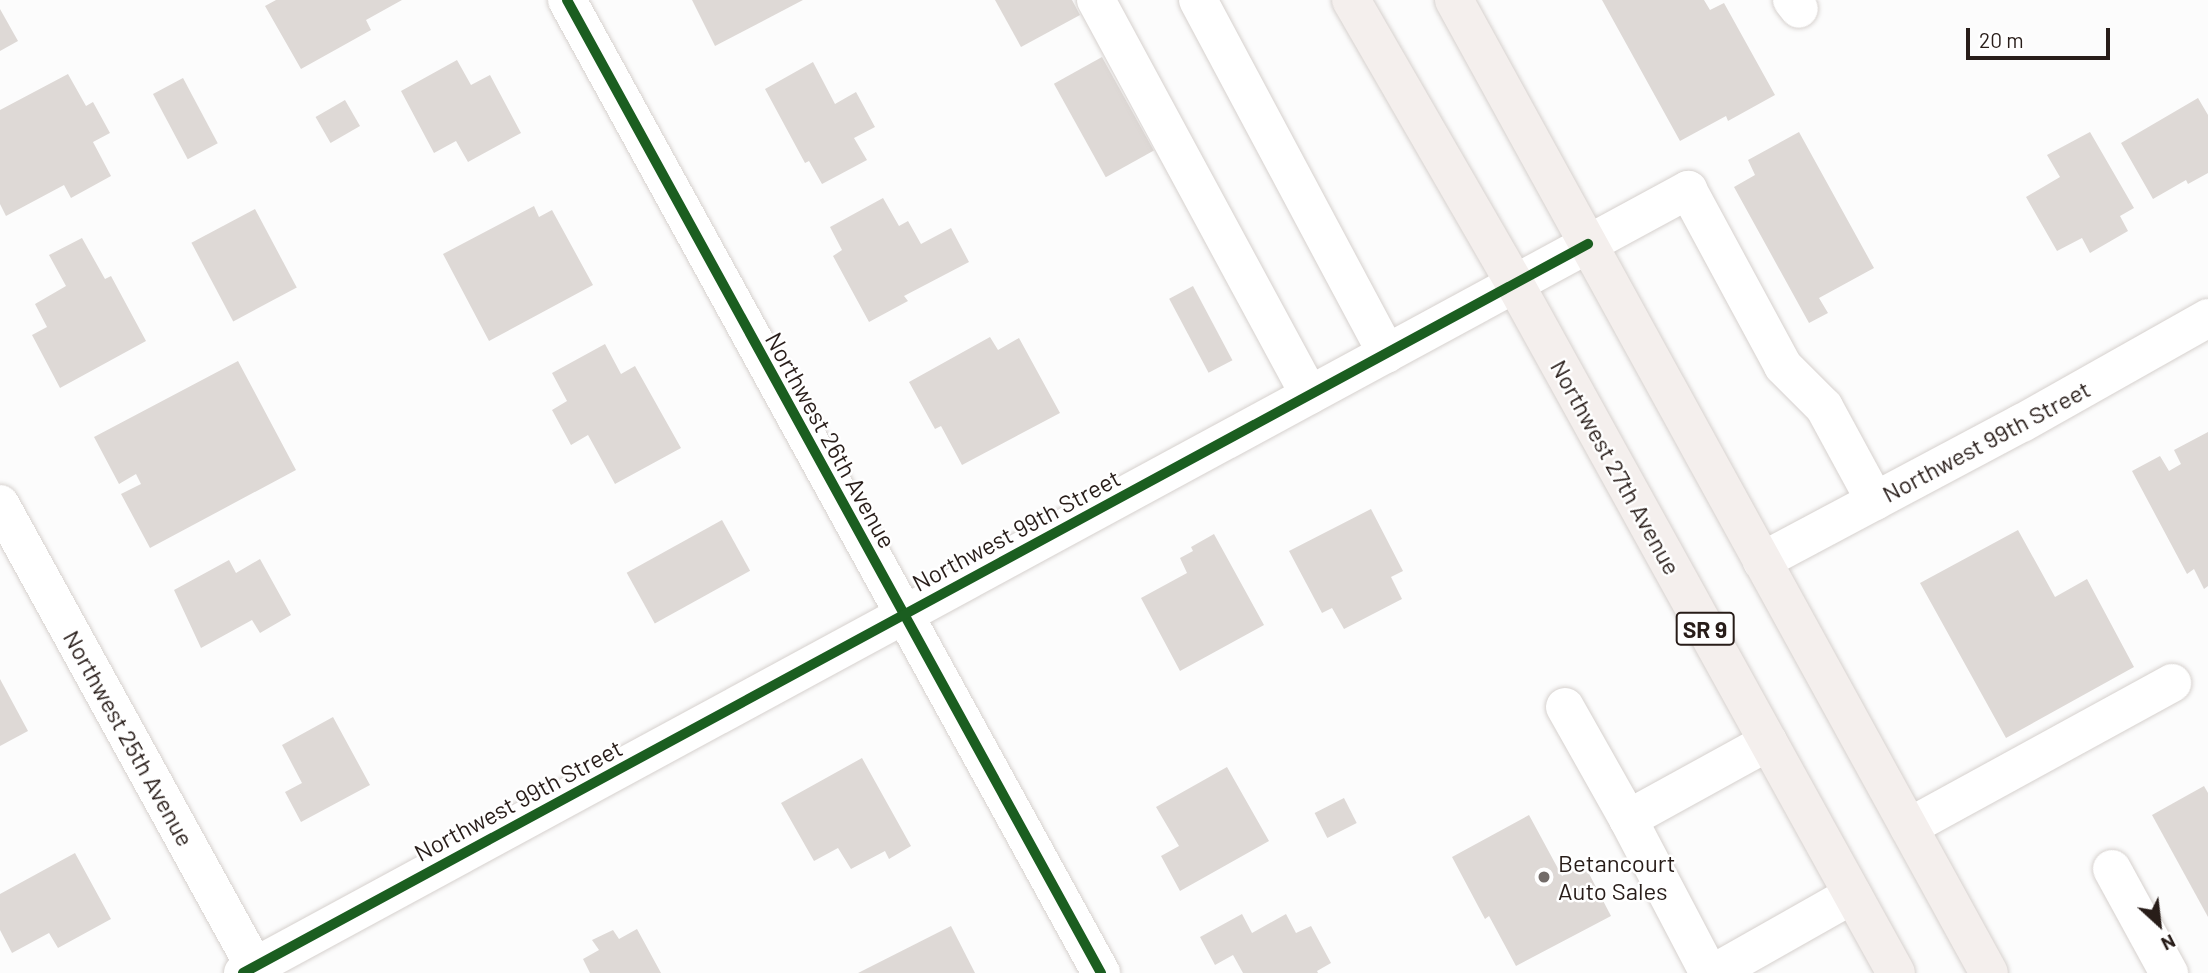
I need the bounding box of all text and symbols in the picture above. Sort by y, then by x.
scale bar [1970,14,2114,58]
text: 20 m [1979,27,2024,52]
street label: Northwest 26th Avenue [760,327,902,553]
street label: Northwest 27th Avenue [1545,354,1687,580]
street label: Northwest 99th Street [1877,374,2095,508]
street label: Northwest 99th Street [907,463,1125,597]
road number: SR 9 [1675,610,1735,649]
street label: Northwest 25th Avenue [58,625,200,851]
street label: Northwest 99th Street [409,733,627,867]
place label: Betancourt Auto Sales [1558,849,1676,905]
marker: Betancourt Auto Sales [1536,869,1552,885]
north arrow [2124,889,2194,959]
text: N [2158,930,2180,956]

